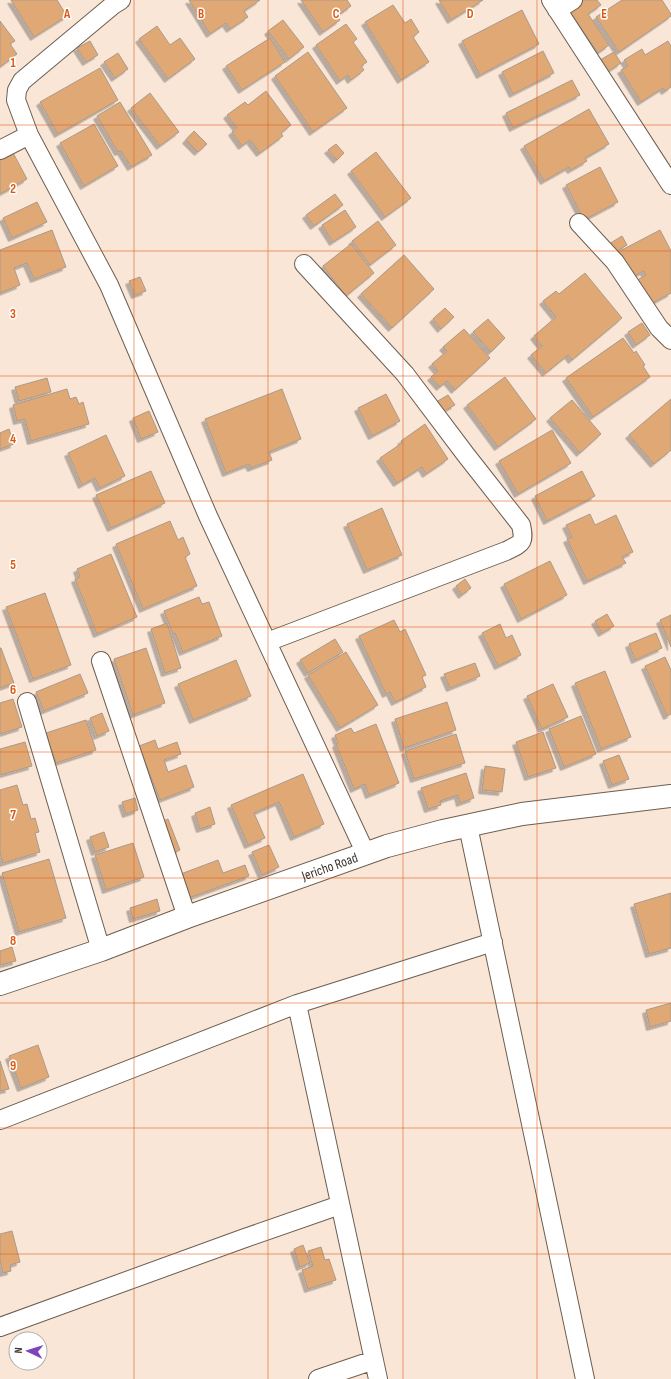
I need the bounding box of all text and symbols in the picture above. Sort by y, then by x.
text: A [63,6,71,22]
text: B [198,6,204,22]
text: C [333,6,340,22]
text: D [467,6,474,22]
text: E [601,6,607,22]
text: 1 [10,55,16,71]
text: 2 [10,181,16,197]
text: 3 [10,306,16,322]
text: 4 [10,431,16,447]
text: 5 [10,557,16,573]
text: 6 [10,682,16,698]
text: 7 [10,807,16,823]
street label: Jericho Road [298,849,360,884]
text: 8 [10,933,16,949]
text: 9 [10,1058,16,1074]
north arrow [8,1331,48,1371]
text: N [12,1347,25,1354]

